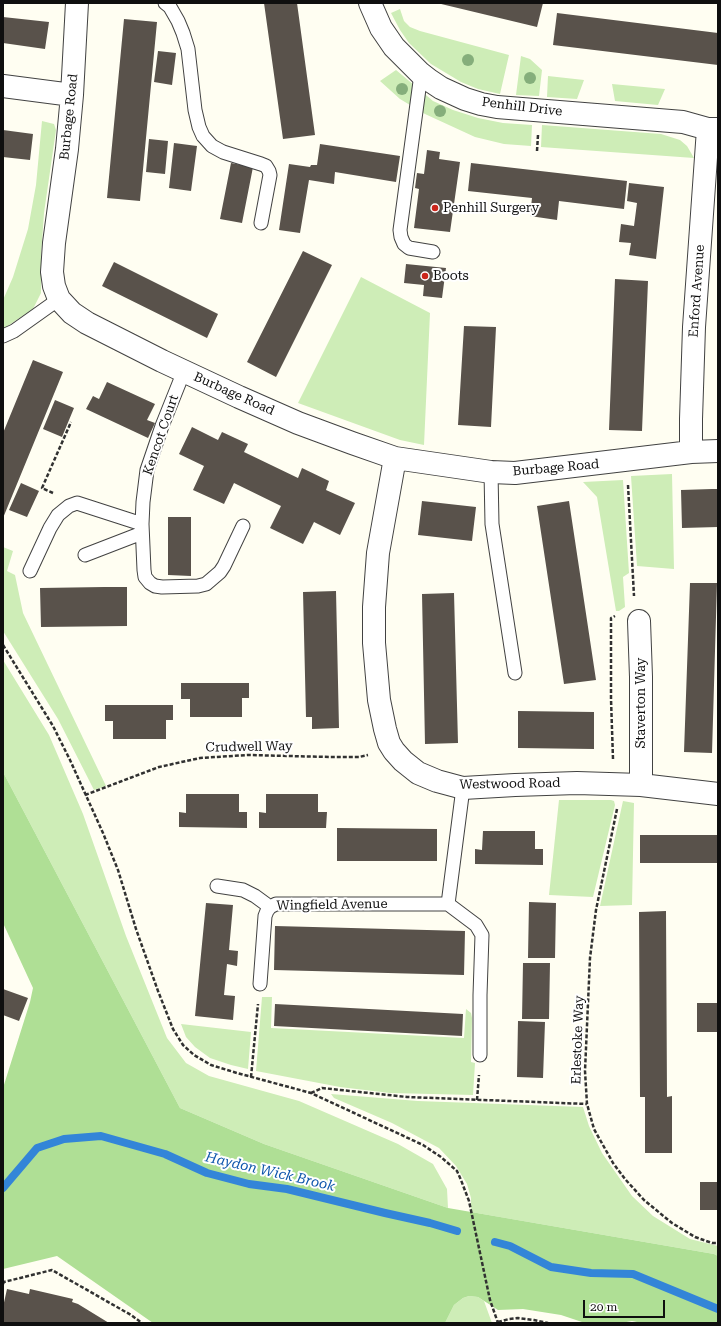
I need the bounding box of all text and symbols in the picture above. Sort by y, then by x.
street label: Burbage Road [57,73,81,161]
street label: Penhill Drive [481,94,563,120]
place label: Penhill Surgery [443,200,539,216]
marker: Penhill Surgery [430,203,440,213]
street label: Enford Avenue [686,244,708,338]
place label: Boots [433,268,469,284]
marker: Boots [420,271,430,281]
street label: Burbage Road [191,369,277,419]
street label: Kencot Court [140,393,182,477]
street label: Burbage Road [512,456,600,480]
street label: Staverton Way [633,658,649,748]
street label: Crudwell Way [205,738,293,756]
street label: Westwood Road [459,775,561,793]
street label: Wingfield Avenue [276,896,388,914]
street label: Erlestoke Way [569,995,587,1085]
water label: Haydon Wick Brook [204,1149,336,1195]
scale bar [585,1292,667,1318]
text: 20 m [590,1300,617,1314]

